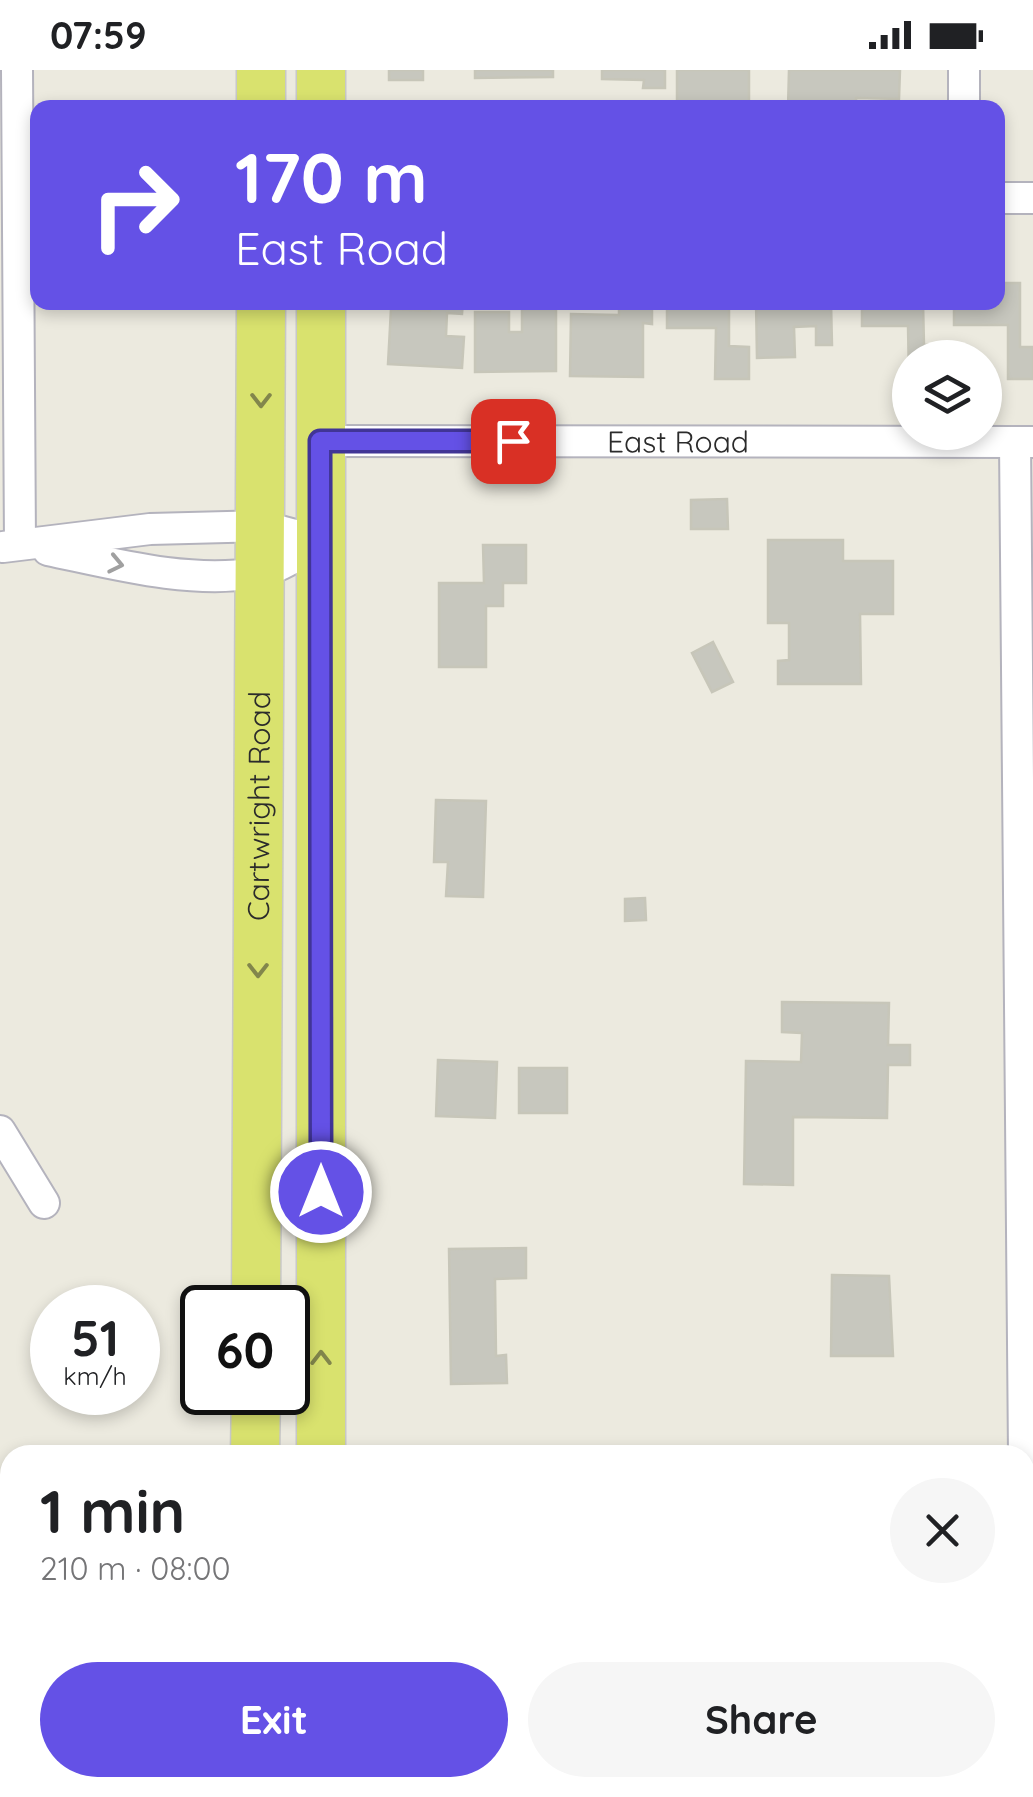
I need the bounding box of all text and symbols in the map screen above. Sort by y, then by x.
text: 07:59 [50,11,147,59]
text: 170 m [235,133,428,221]
icon: right [70,140,200,270]
text: East Road [235,220,448,276]
map controls [892,340,1002,450]
button: layers [892,340,1002,450]
one-way arrow [250,392,272,408]
pin [471,399,556,484]
icon: arrive [486,414,541,469]
street label: East Road [607,422,749,461]
one-way arrow [107,552,124,573]
street label: Cartwright Road [239,691,278,921]
one-way arrow [247,962,269,978]
position arrow [269,1140,373,1244]
speed limit sign: 60 [180,1285,310,1415]
text: 51 [71,1306,119,1369]
one-way arrow [310,1349,332,1364]
text: km/h [63,1360,127,1391]
text: 1 min [40,1473,185,1548]
button: close [890,1478,995,1583]
text: 210 m · 08:00 [40,1548,231,1588]
button: Exit [40,1662,508,1777]
button: Share [528,1662,995,1777]

